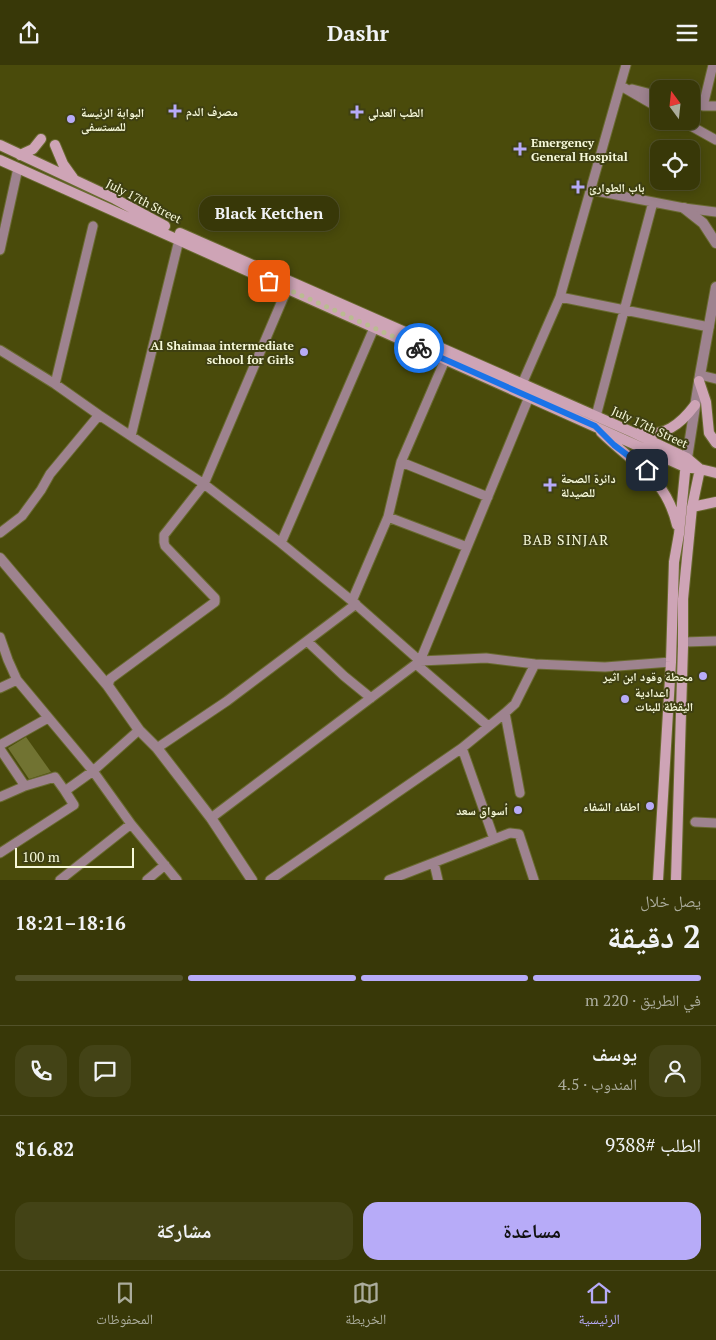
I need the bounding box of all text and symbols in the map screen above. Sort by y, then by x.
text: Dashr [327,18,389,47]
icon: share [15,19,43,47]
icon: menu [673,19,701,47]
north arrow [650,80,700,130]
map controls [650,80,700,190]
marker: مصرف الدم [168,104,182,118]
place label: مصرف الدم [186,104,238,120]
place label: البوابة الرئيسة للمستسفى [81,105,144,135]
marker: الطب العدلي [350,105,364,119]
place label: الطب العدلي [368,105,424,122]
marker: البوابة الرئيسة للمستسفى [65,113,77,125]
place label: Emergency General Hospital [531,135,628,164]
button: locate [650,140,700,190]
marker: Emergency General Hospital [513,142,527,156]
street label: July 17th Street [104,176,185,227]
marker: باب الطوارئ [571,180,585,194]
place label: باب الطوارئ [589,180,645,196]
callout: Black Ketchen [199,196,339,231]
text: Black Ketchen [215,202,323,224]
pin [248,260,290,302]
icon: bag [255,267,283,295]
courier [394,323,444,373]
icon: bike [405,334,433,362]
place label: Al Shaimaa intermediate school for Girls [151,338,295,367]
marker: Al Shaimaa intermediate school for Girls [298,346,310,358]
street label: July 17th Street [610,403,691,451]
pin [626,449,668,491]
icon: home [633,456,661,484]
place label: دائرة الصحة للصيدلة [561,471,616,500]
marker: دائرة الصحة للصيدلة [543,478,557,492]
district label: BAB SINJAR [523,530,609,549]
place label: محطة وقود ابن اثير [602,669,693,685]
marker: محطة وقود ابن اثير [697,670,709,682]
place label: اعدادية اليقظة للبنات [635,685,693,714]
marker: اعدادية اليقظة للبنات [619,693,631,705]
place label: اطفاء الشفاء [583,799,640,814]
marker: اطفاء الشفاء [644,800,656,812]
place label: أسواق سعد [456,803,508,819]
marker: أسواق سعد [512,804,524,816]
scale bar [15,845,134,868]
text: 100 m [22,847,60,866]
text: يصل خلال [640,890,701,912]
text: 18:16–18:21 [15,910,126,935]
text: 2 دقيقة [607,915,701,957]
text: في الطريق · 220 m [585,989,701,1011]
text: يوسف [592,1041,637,1066]
button: phone [15,1045,67,1097]
button: chat [79,1045,131,1097]
button: person [649,1045,701,1097]
text: المندوب · 4.5 [558,1073,637,1095]
text: الطلب #9388 [605,1132,701,1157]
text: $16.82 [15,1136,74,1161]
button: مشاركة [15,1202,353,1260]
button: مساعدة [363,1202,701,1260]
tab: المحفوظات [96,1279,153,1333]
tab: الخريطة [345,1279,386,1333]
tab: الرئيسية [578,1279,620,1333]

